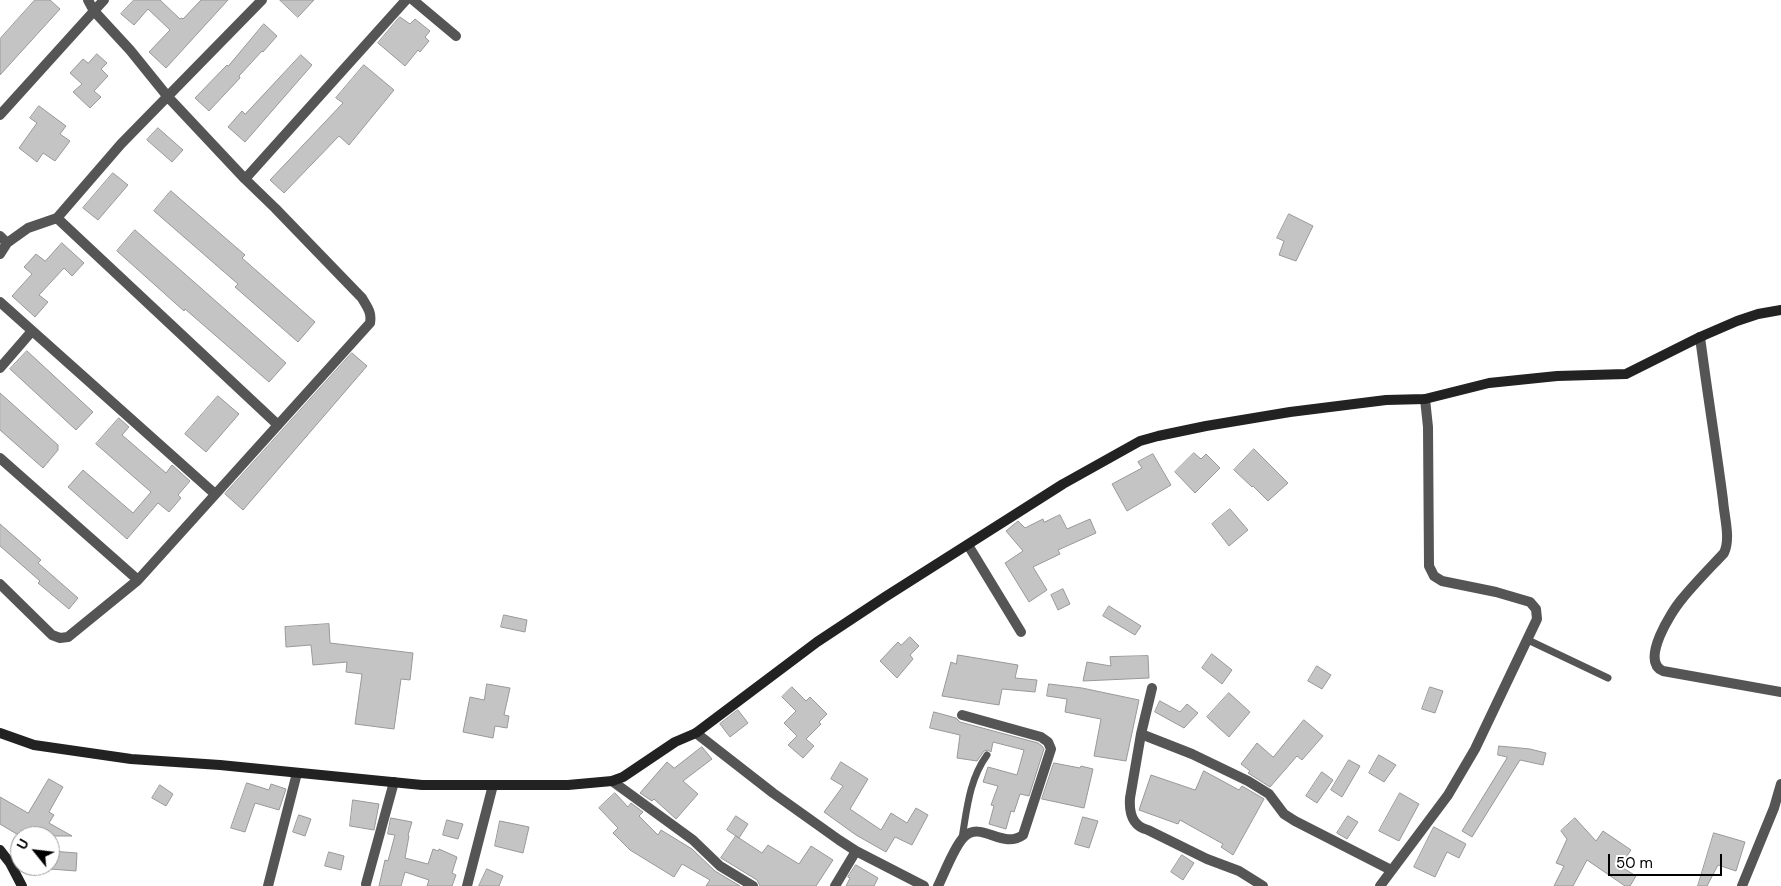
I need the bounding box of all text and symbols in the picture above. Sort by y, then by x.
north arrow [10,826,60,876]
text: U [13,836,33,853]
scale bar [1611,844,1725,876]
text: 50 m [1616,853,1653,873]

